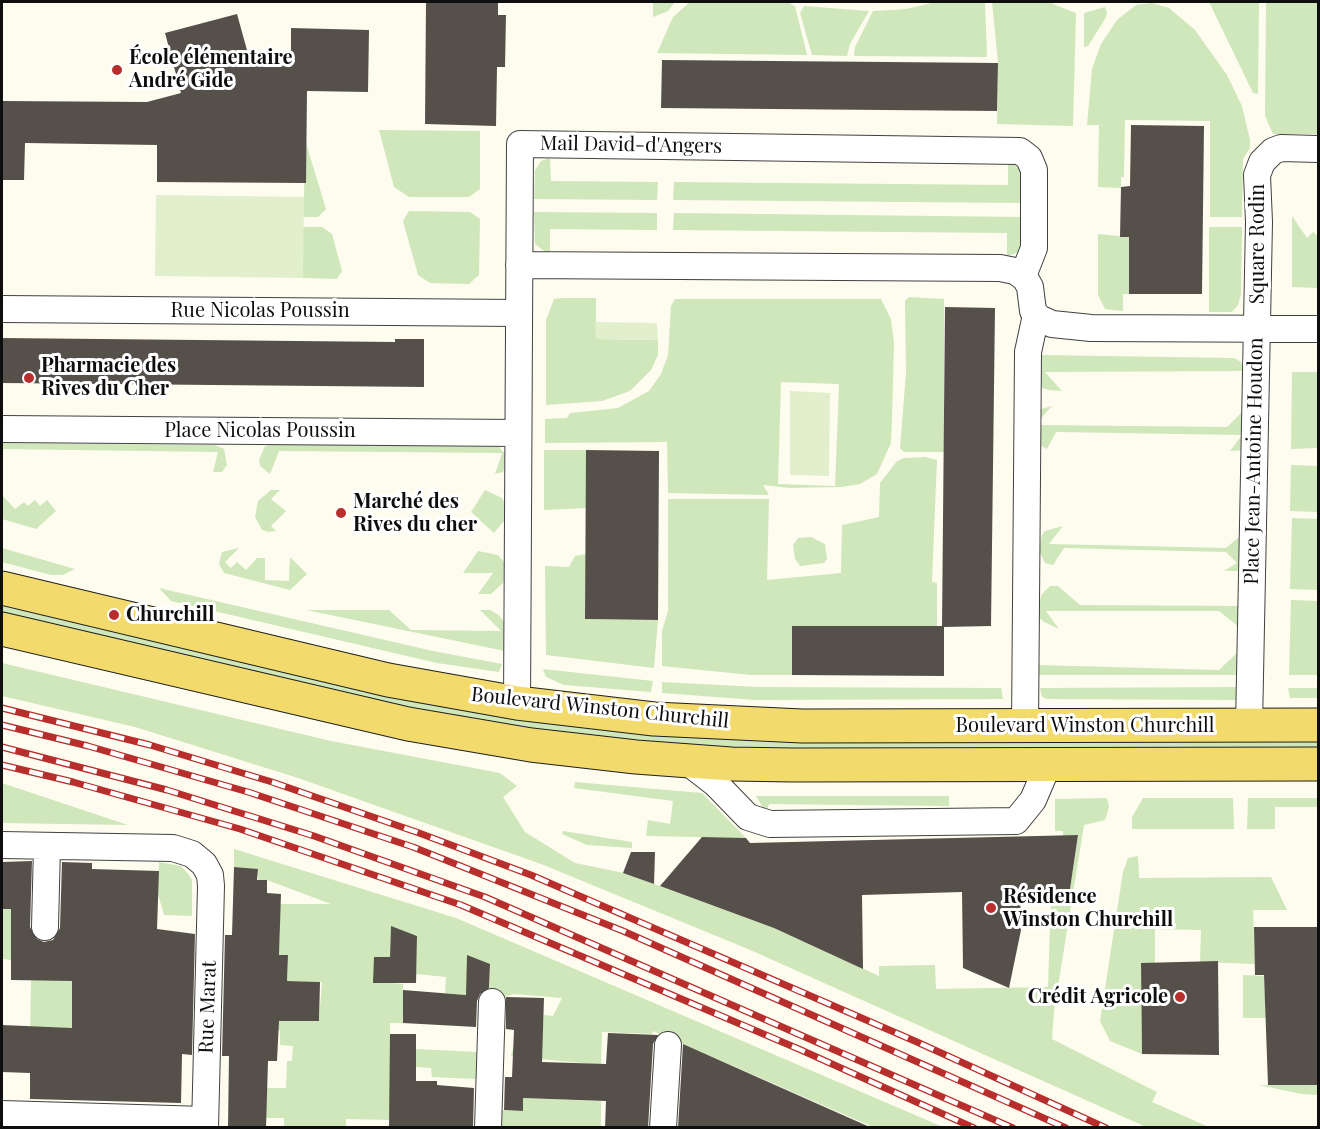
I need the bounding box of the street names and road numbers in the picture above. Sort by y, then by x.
street label: Mail David-d'Angers [540,131,722,159]
street label: Square Rodin [1246,184,1270,304]
street label: Rue Nicolas Poussin [170,299,350,323]
street label: Place Jean-Antoine Houdon [1240,337,1268,585]
street label: Place Nicolas Poussin [164,419,356,443]
street label: Boulevard Winston Churchill [470,683,730,733]
street label: Boulevard Winston Churchill [955,714,1215,738]
street label: Rue Marat [194,960,222,1054]

